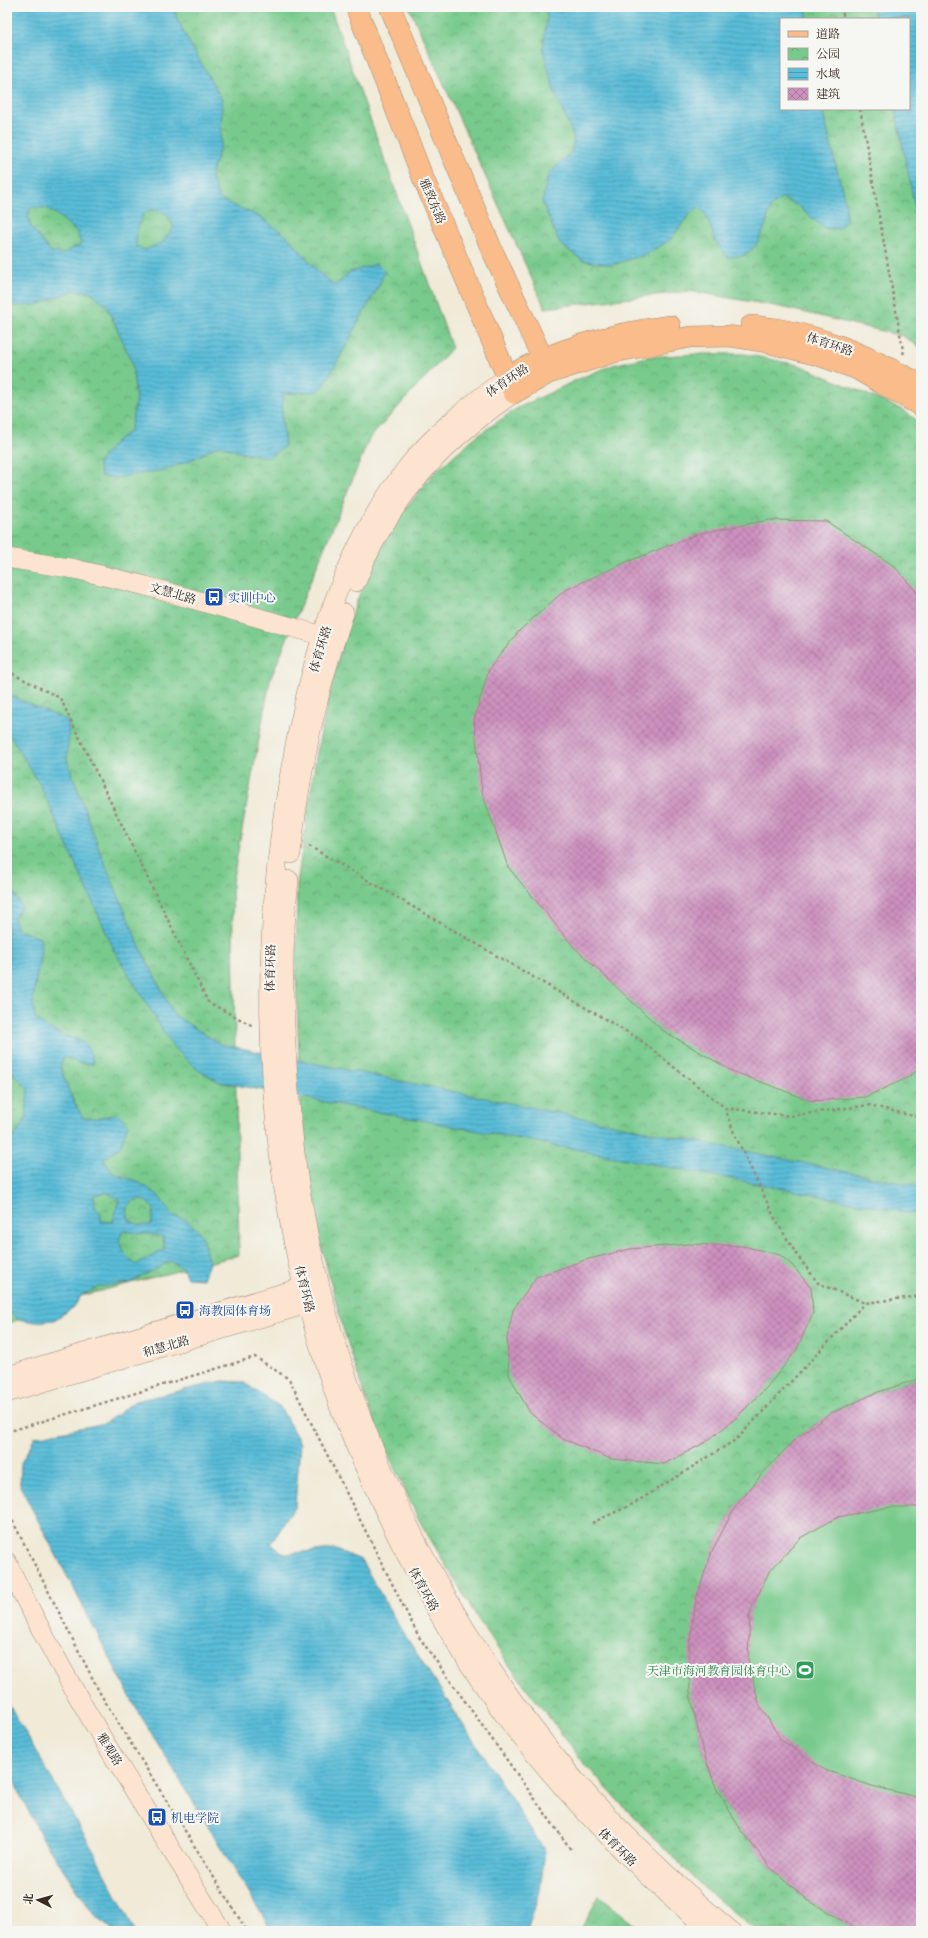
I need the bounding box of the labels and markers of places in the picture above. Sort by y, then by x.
bus stop icon: 实训中心 [203,586,225,608]
place label: 实训中心 [228,589,276,606]
bus stop icon: 海教园体育场 [174,1299,196,1321]
place label: 海教园体育场 [199,1302,271,1319]
sports icon: 天津市海河教育园体育中心 [794,1659,816,1681]
place label: 天津市海河教育园体育中心 [647,1662,791,1679]
bus stop icon: 机电学院 [146,1806,168,1828]
place label: 机电学院 [171,1809,219,1826]

